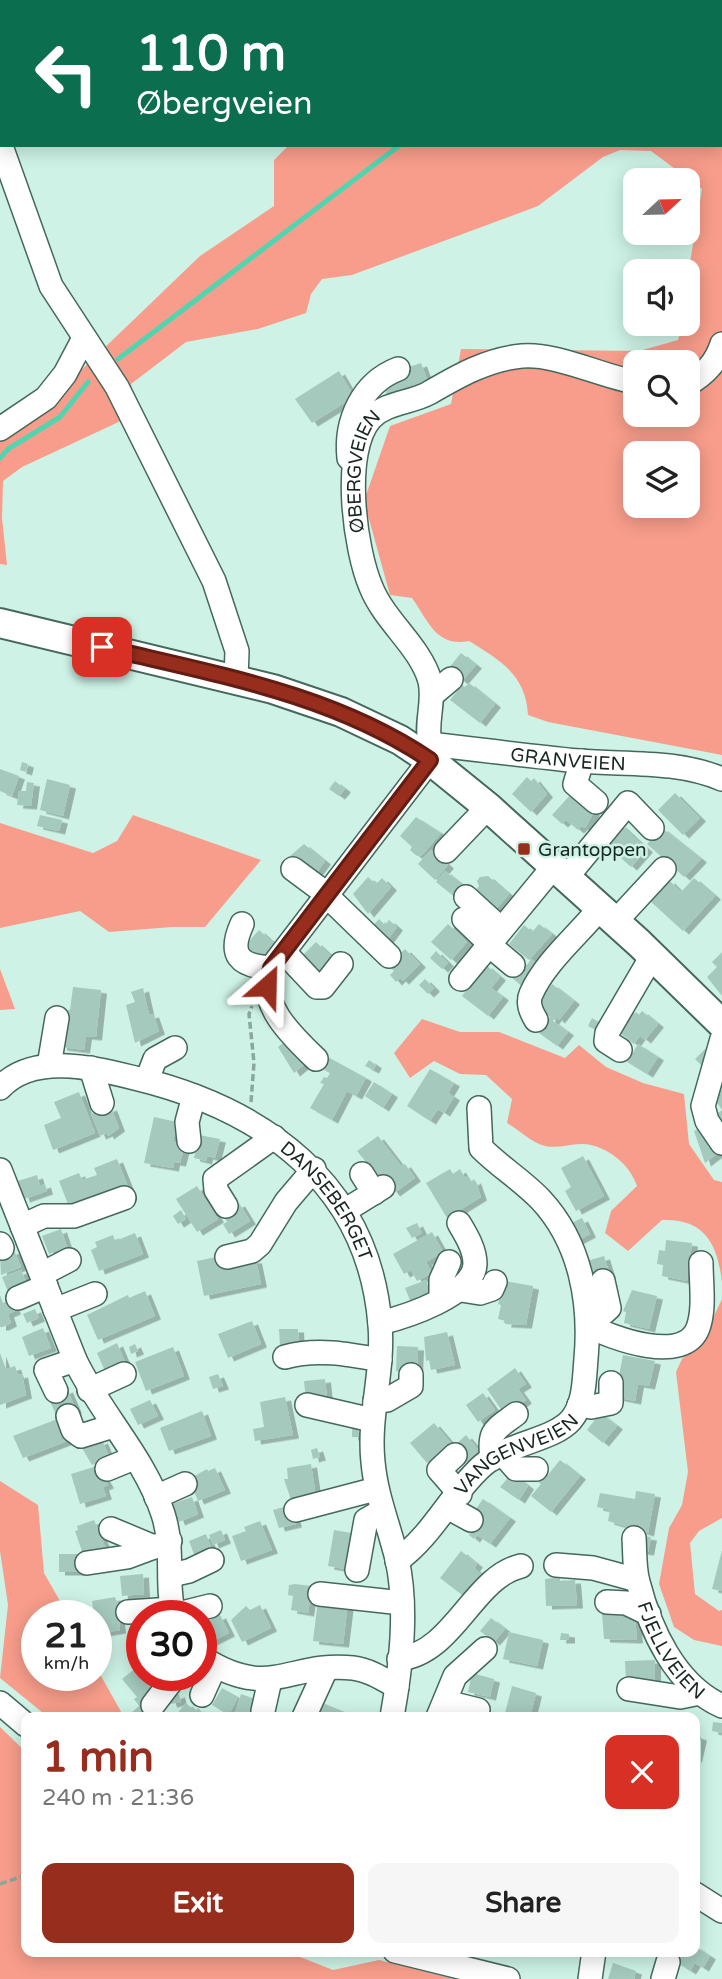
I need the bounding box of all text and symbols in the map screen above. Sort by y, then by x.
text: 110 m [136,25,286,84]
icon: left [21,28,112,119]
text: Øbergveien [136,85,312,123]
north arrow [623,168,700,245]
map controls [623,168,700,518]
button: sound [623,259,700,336]
button: search [623,350,700,427]
street label: ØBERGVEIEN [343,405,385,534]
button: layers [623,441,700,518]
pin [72,617,132,677]
icon: arrive [83,628,121,666]
street label: GRANVEIEN [509,744,626,775]
place label: Grantoppen [538,839,647,861]
marker: Grantoppen [516,841,532,857]
position arrow [230,949,304,1023]
street label: DANSEBERGET [276,1137,376,1264]
street label: VANGENVEIEN [450,1409,583,1500]
street label: FJELLVEIEN [632,1599,709,1704]
speed limit sign: 30 [126,1600,217,1691]
text: 21 [45,1615,88,1657]
text: km/h [44,1652,89,1674]
text: 1 min [42,1732,154,1783]
button: close [605,1735,679,1809]
text: 240 m · 21:36 [42,1784,194,1812]
button: Exit [42,1863,354,1943]
button: Share [368,1863,679,1943]

